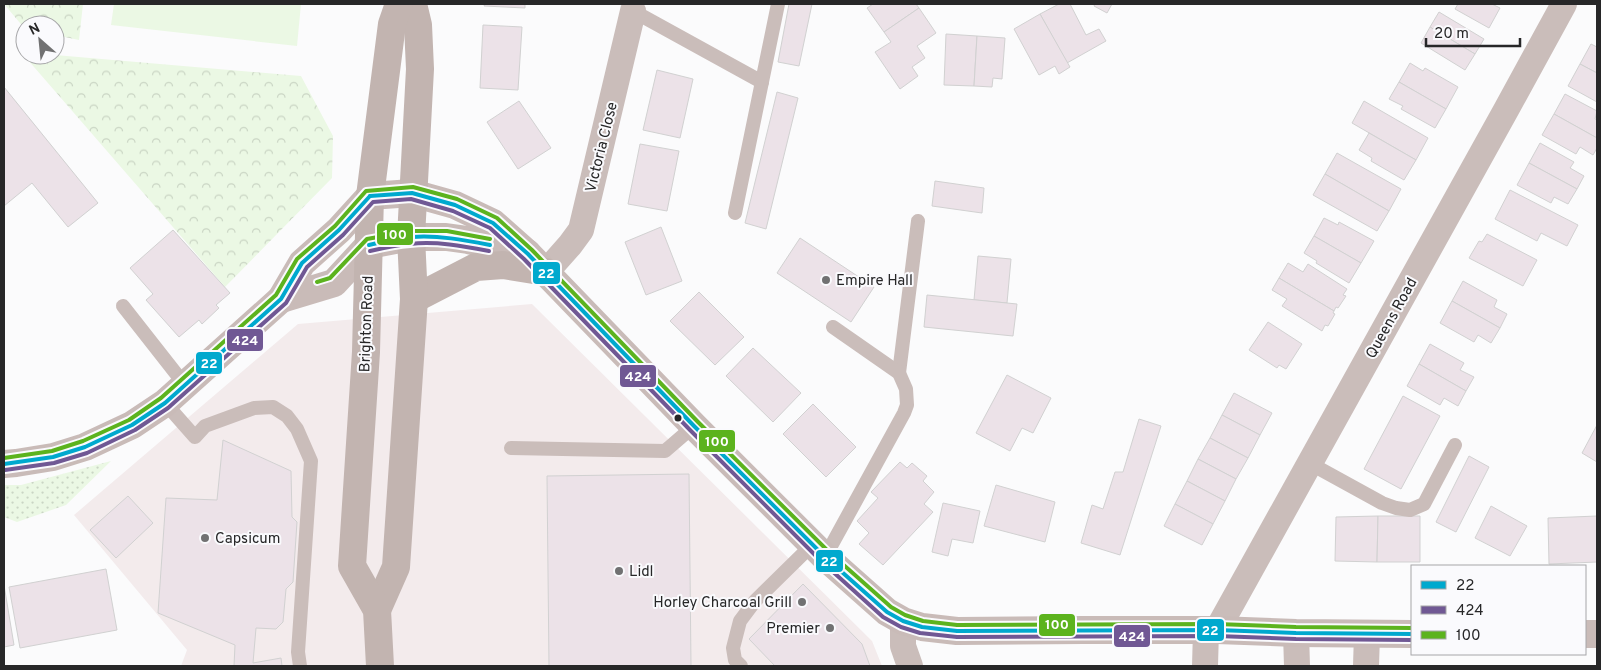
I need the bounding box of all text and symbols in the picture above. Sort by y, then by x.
north arrow [15,15,65,65]
scale bar [1426,15,1520,47]
text: N [26,20,43,40]
text: 20 m [1434,25,1469,44]
street label: Victoria Close [582,100,623,195]
line badge: 100 [376,222,414,246]
text: 100 [383,227,407,244]
line badge: 22 [532,261,561,285]
text: 22 [537,266,555,283]
place label: Empire Hall [836,272,913,291]
marker: Empire Hall [820,274,832,286]
street label: Brighton Road [356,275,379,373]
street label: Queens Road [1362,275,1422,363]
line badge: 424 [226,328,264,352]
text: 424 [232,333,258,350]
line badge: 22 [195,351,223,375]
text: 22 [200,356,218,373]
line badge: 424 [619,364,657,388]
text: 424 [625,369,651,386]
unlabelled marker [673,413,683,423]
line badge: 100 [698,429,736,453]
text: 100 [705,434,729,451]
place label: Capsicum [215,530,281,549]
marker: Capsicum [199,532,211,544]
line badge: 22 [815,549,844,573]
text: 22 [820,554,838,571]
place label: Lidl [629,563,654,582]
marker: Lidl [613,565,625,577]
legend [1411,565,1586,655]
text: 22 [1456,577,1474,596]
place label: Horley Charcoal Grill [653,594,792,613]
marker: Horley Charcoal Grill [796,596,808,608]
text: 424 [1456,602,1484,621]
line badge: 100 [1038,613,1076,637]
text: 100 [1045,617,1069,634]
line badge: 22 [1196,618,1225,642]
place label: Premier [766,620,820,639]
marker: Premier [824,622,836,634]
text: 22 [1201,623,1219,640]
line badge: 424 [1113,624,1151,648]
text: 100 [1456,627,1481,646]
text: 424 [1119,629,1145,646]

